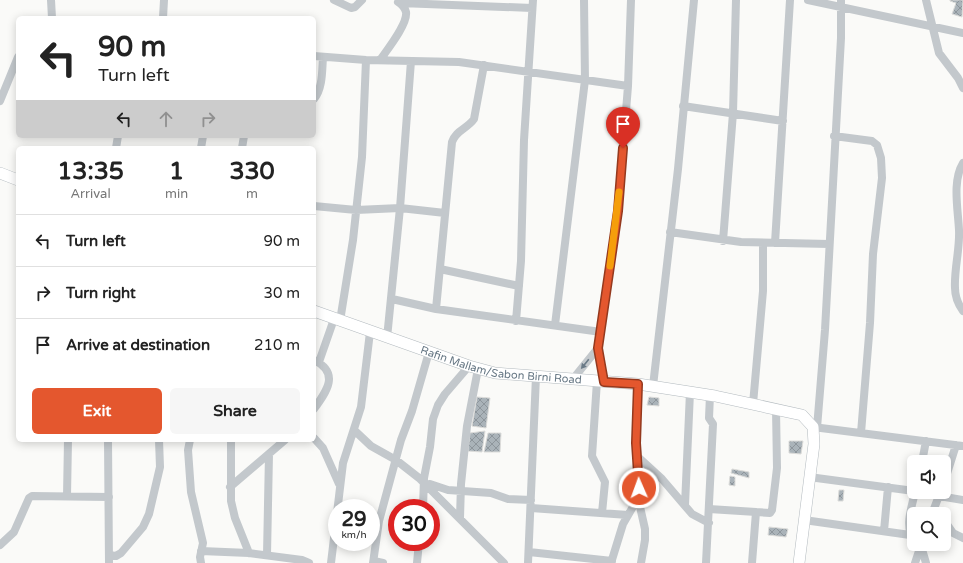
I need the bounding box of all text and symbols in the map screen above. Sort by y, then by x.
text: 90 m [98,30,166,64]
icon: left [32,32,84,84]
text: Turn left [98,64,170,86]
pin [606,107,640,148]
icon: left [113,108,135,130]
icon: ahead [155,108,177,130]
icon: right [197,108,219,130]
icon: arrive [612,113,634,135]
text: 13:35 [57,157,124,186]
text: 1 [169,157,184,186]
text: 330 [229,157,275,186]
text: Arrival [70,186,111,202]
text: min [165,186,188,202]
text: m [246,186,258,202]
icon: left [32,230,54,252]
text: Turn left [66,232,126,250]
text: 90 m [263,232,300,250]
icon: right [32,282,54,304]
text: Turn right [66,284,136,302]
text: 30 m [263,284,300,302]
icon: arrive [32,334,54,356]
text: Arrive at destination [66,336,210,354]
text: 210 m [254,336,300,354]
street label: Rafin Mallam/Sabon Birni Road [419,343,582,386]
one-way arrow [581,358,590,369]
button: Exit [32,388,162,434]
button: Share [170,388,300,434]
map controls [907,455,951,551]
button: sound [907,455,951,499]
position arrow [618,467,660,509]
speed limit sign: 30 [388,499,440,551]
button: search [907,507,951,551]
text: 29 [341,508,367,532]
text: km/h [341,529,367,541]

